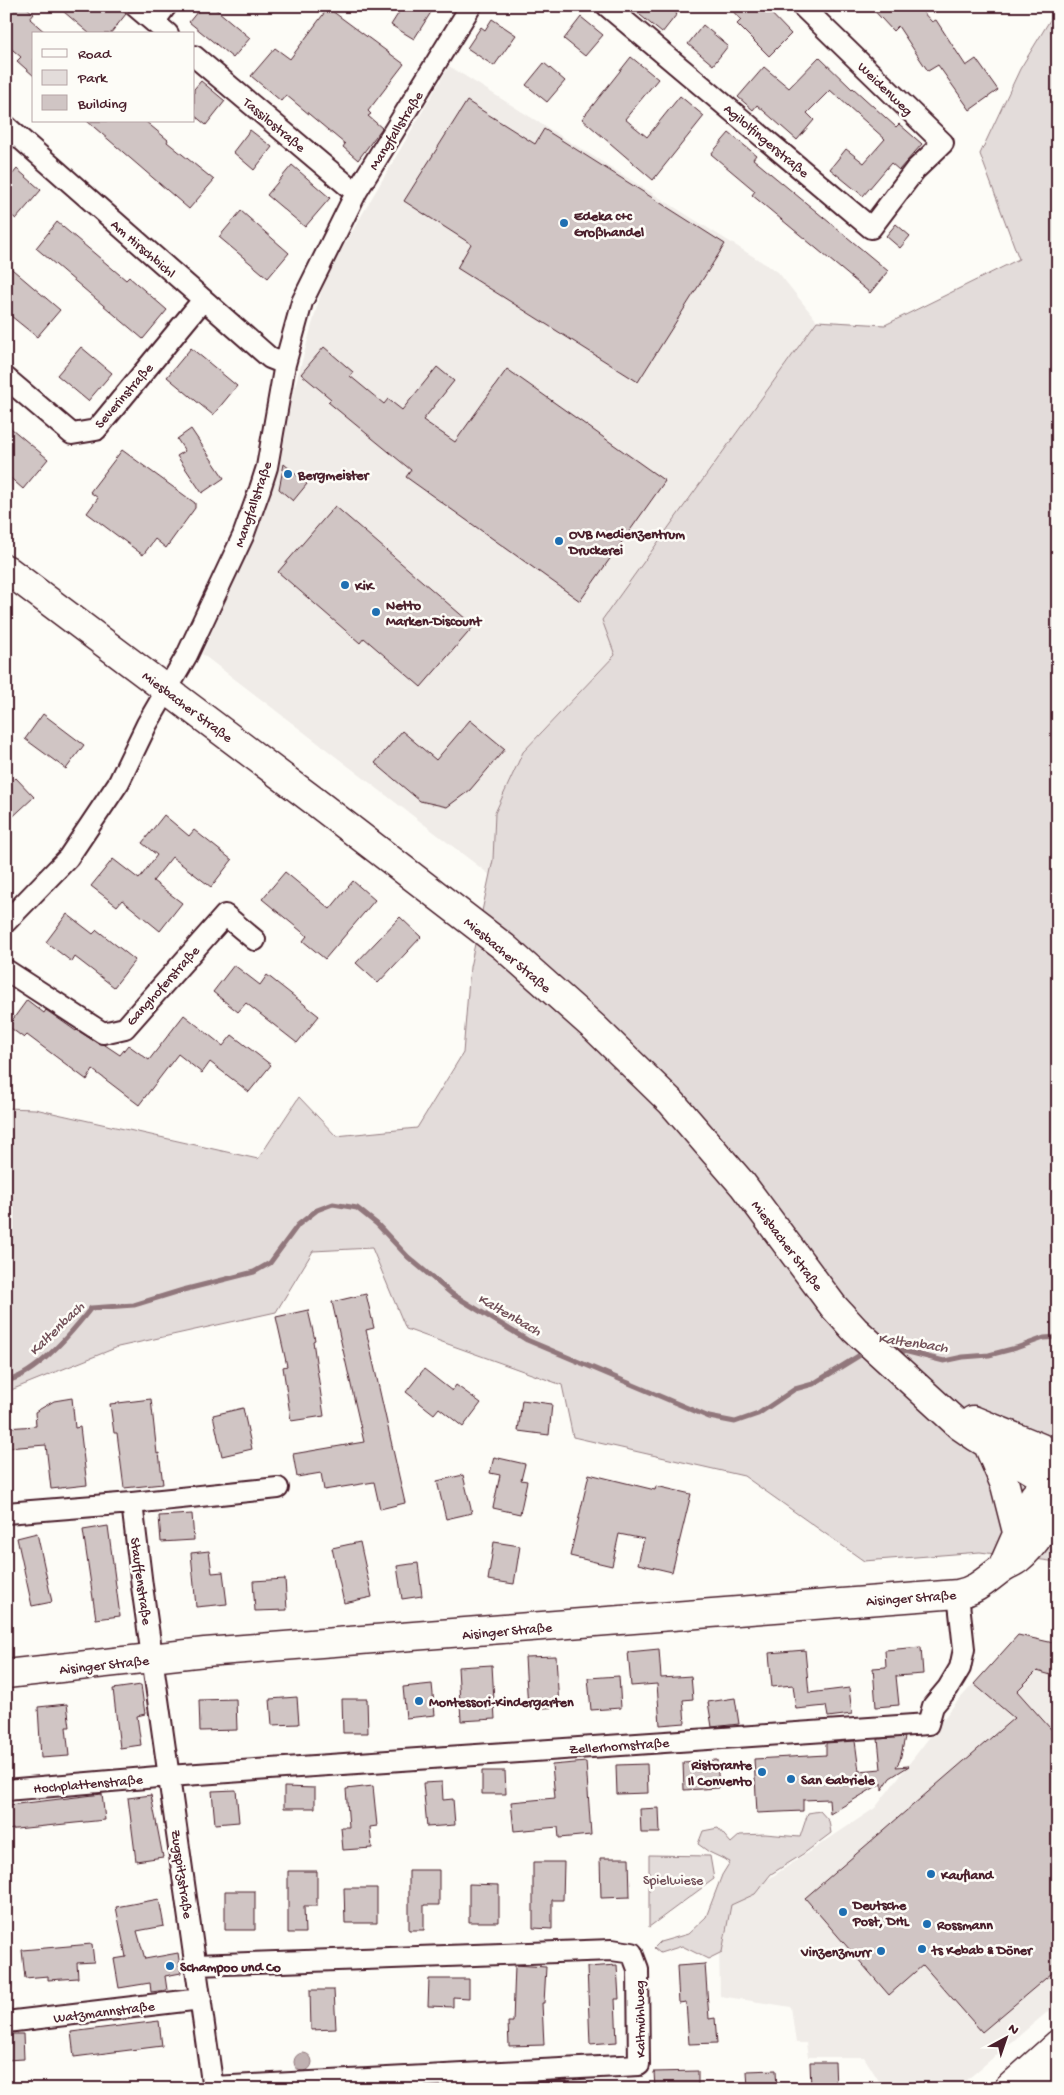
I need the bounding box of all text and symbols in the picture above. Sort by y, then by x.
legend [32,32,195,122]
text: Road [78,46,112,64]
street label: Weidenweg [853,59,915,120]
text: Park [77,70,108,88]
street label: Mangfallstraße [366,88,428,174]
street label: Tassilostraße [238,94,309,157]
text: Building [77,96,127,114]
street label: Agilolfingerstraße [719,101,812,183]
place label: Edeka c+c Großhandel [574,209,644,242]
street label: Am Hirschbichl [106,217,178,283]
marker: Edeka c+c Großhandel [558,217,570,229]
street label: Severinstraße [92,360,158,433]
street label: Mangfallstraße [232,459,277,550]
marker: Bergmeister [282,468,294,480]
place label: Bergmeister [297,468,371,485]
place label: OVB Medienzentrum Druckerei [567,527,685,560]
marker: OVB Medienzentrum Druckerei [553,535,565,547]
marker: KiK [339,579,351,591]
place label: KiK [354,579,376,596]
place label: Netto Marken-Discount [386,598,483,631]
marker: Netto Marken-Discount [370,606,382,618]
street label: Miesbacher Straße [138,668,236,748]
street label: Miesbacher Straße [459,914,554,998]
street label: Ganghoferstraße [123,943,205,1030]
street label: Miesbacher Straße [746,1198,826,1296]
water label: Kaltenbach [474,1290,545,1342]
water label: Kaltenbach [26,1298,90,1360]
water label: Kaltenbach [877,1330,950,1358]
street label: Stauffenstraße [125,1536,154,1627]
street label: Aisinger Straße [866,1588,958,1611]
street label: Aisinger Straße [462,1620,554,1645]
street label: Aisinger Straße [58,1653,151,1680]
marker: Montessori-Kindergarten [413,1695,425,1707]
place label: Montessori-Kindergarten [429,1695,574,1712]
street label: Zellerhornstraße [569,1735,671,1759]
place label: Ristorante Il Convento [688,1758,753,1791]
marker: Ristorante Il Convento [756,1766,768,1778]
street label: Hochplattenstraße [33,1772,144,1799]
marker: San Gabriele [785,1773,797,1785]
place label: San Gabriele [801,1773,876,1790]
street label: Zugspitzstraße [166,1829,195,1921]
marker: Kaufland [925,1868,937,1880]
place label: Kaufland [940,1868,995,1885]
park label: Spielwiese [643,1873,704,1890]
place label: Deutsche Post, DHL [851,1898,910,1931]
marker: Deutsche Post, DHL [837,1906,849,1918]
marker: Rossmann [921,1918,933,1930]
place label: Rossmann [936,1918,993,1935]
marker: ts Kebab & Döner [916,1943,928,1955]
place label: ts Kebab & Döner [930,1943,1034,1960]
place label: Vinzenzmurr [800,1945,873,1962]
marker: Vinzenzmurr [875,1945,887,1957]
marker: Schampoo und Co [164,1960,176,1972]
place label: Schampoo und Co [180,1960,282,1977]
street label: Kaltmühlweg [632,1980,651,2058]
street label: Watzmannstraße [53,1999,157,2028]
north arrow [982,2012,1032,2062]
text: N [1004,2021,1022,2039]

